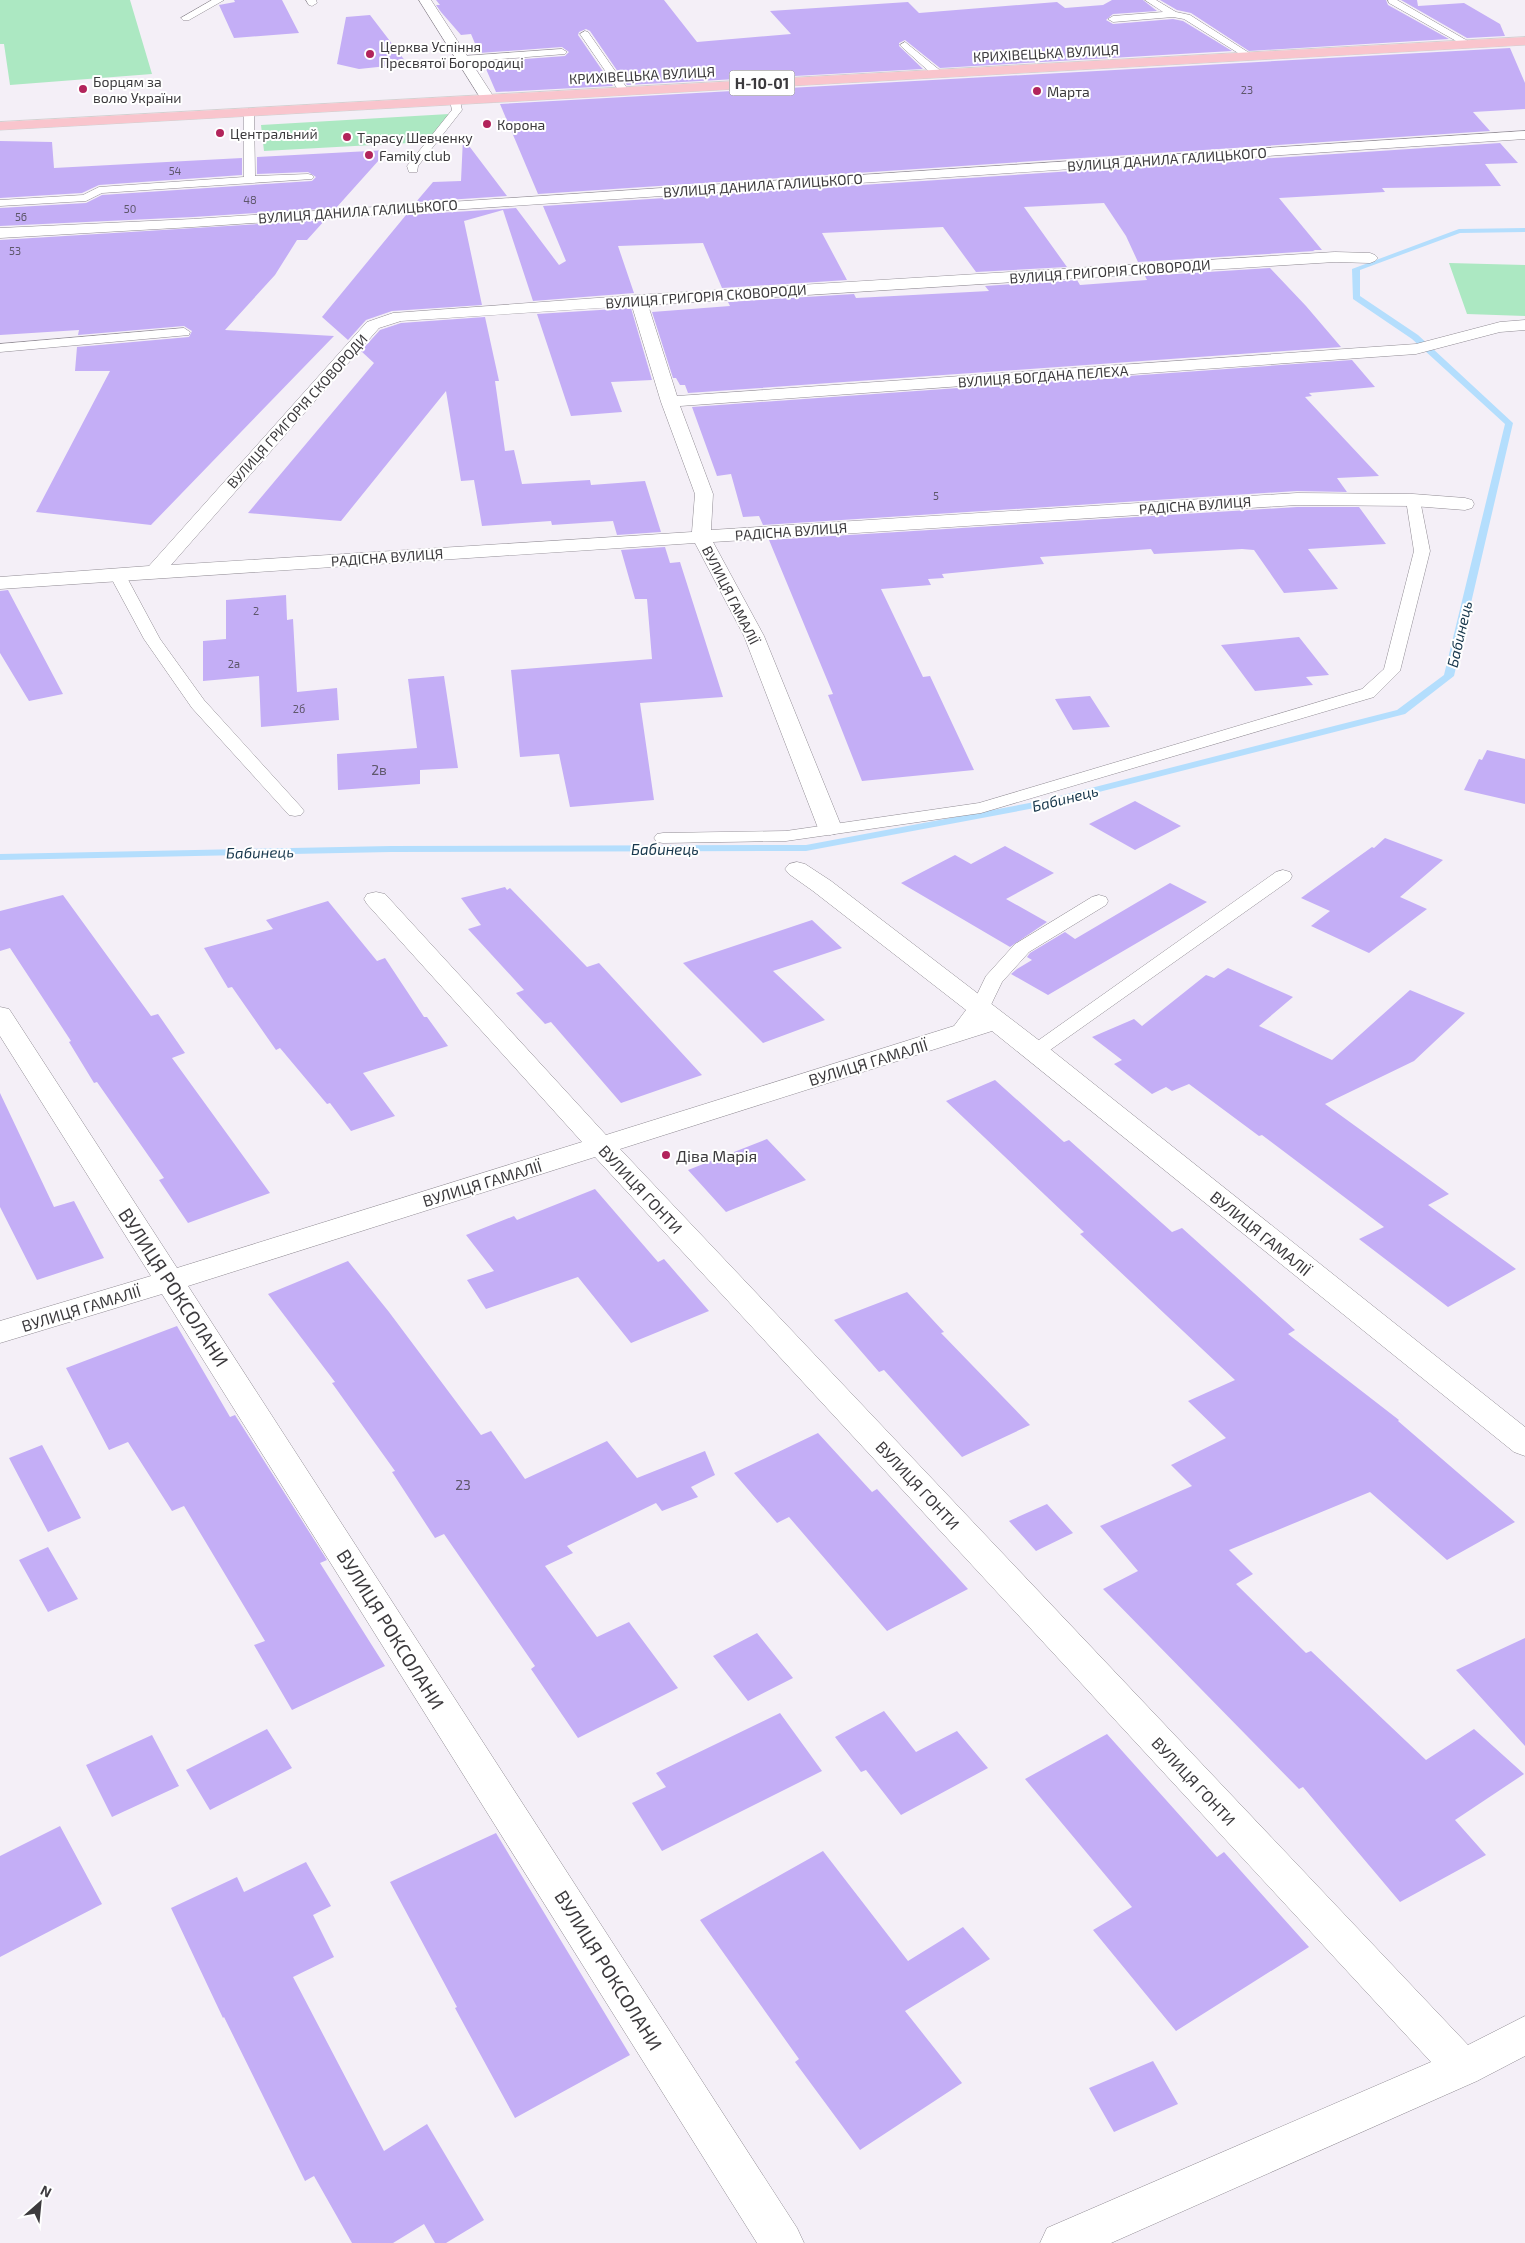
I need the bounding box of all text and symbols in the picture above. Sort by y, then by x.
place label: Церква Успіння Пресвятої Богородиці [380,38,524,71]
street label: КРИХІВЕЦЬКА ВУЛИЦЯ [972,41,1120,65]
marker: Церква Успіння Пресвятої Богородиці [364,48,376,60]
street label: КРИХІВЕЦЬКА ВУЛИЦЯ [568,63,716,87]
road number: Н-10-01 [730,70,794,96]
place label: Борцям за волю України [93,73,182,106]
marker: Борцям за волю України [77,83,89,95]
place label: Марта [1047,83,1090,100]
house number: 23 [1241,83,1253,96]
marker: Марта [1031,85,1043,97]
place label: Корона [497,116,545,133]
marker: Корона [481,118,493,130]
place label: Центральний [230,125,318,142]
marker: Центральний [214,127,226,139]
place label: Тарасу Шевченку [357,129,473,146]
marker: Тарасу Шевченку [341,131,353,143]
street label: ВУЛИЦЯ ДАНИЛА ГАЛИЦЬКОГО [1067,144,1267,174]
place label: Family club [379,147,451,164]
marker: Family club [363,149,375,161]
house number: 54 [169,164,182,177]
street label: ВУЛИЦЯ ДАНИЛА ГАЛИЦЬКОГО [663,170,863,200]
house number: 48 [243,193,257,206]
street label: ВУЛИЦЯ ДАНИЛА ГАЛИЦЬКОГО [258,196,458,226]
house number: 50 [124,202,136,215]
house number: 56 [15,210,27,223]
house number: 53 [9,244,21,257]
street label: ВУЛИЦЯ ГРИГОРІЯ СКОВОРОДИ [1009,255,1211,287]
street label: ВУЛИЦЯ ГРИГОРІЯ СКОВОРОДИ [605,280,807,312]
street label: ВУЛИЦЯ ГРИГОРІЯ СКОВОРОДИ [223,330,371,492]
street label: ВУЛИЦЯ БОГДАНА ПЕЛЕХА [957,362,1129,390]
house number: 5 [933,489,939,502]
street label: РАДІСНА ВУЛИЦЯ [1138,493,1252,517]
street label: РАДІСНА ВУЛИЦЯ [734,519,848,543]
street label: ВУЛИЦЯ ГАМАЛІЇ [699,543,763,647]
street label: РАДІСНА ВУЛИЦЯ [330,545,444,569]
water label: Бабинець [1443,599,1475,669]
house number: 2 [253,604,259,617]
house number: 2а [228,657,240,670]
house number: 2б [293,702,305,715]
house number: 2в [371,761,387,778]
water label: Бабинець [1030,781,1100,815]
water label: Бабинець [631,840,699,858]
water label: Бабинець [226,842,294,862]
street label: ВУЛИЦЯ ГАМАЛІЇ [806,1035,931,1089]
street label: ВУЛИЦЯ ГОНТИ [595,1141,687,1237]
place label: Діва Марія [676,1146,757,1165]
marker: Діва Марія [660,1149,672,1161]
street label: ВУЛИЦЯ ГАМАЛІЇ [420,1156,545,1210]
street label: ВУЛИЦЯ ГАМАЛІЇ [1207,1187,1316,1280]
street label: ВУЛИЦЯ РОКСОЛАНИ [114,1203,234,1371]
street label: ВУЛИЦЯ ГАМАЛІЇ [19,1281,144,1335]
street label: ВУЛИЦЯ ГОНТИ [872,1437,964,1533]
house number: 23 [455,1476,471,1493]
street label: ВУЛИЦЯ РОКСОЛАНИ [332,1545,450,1713]
street label: ВУЛИЦЯ ГОНТИ [1148,1733,1240,1829]
street label: ВУЛИЦЯ РОКСОЛАНИ [550,1886,668,2054]
north arrow [15,2178,65,2228]
text: N [38,2181,54,2201]

